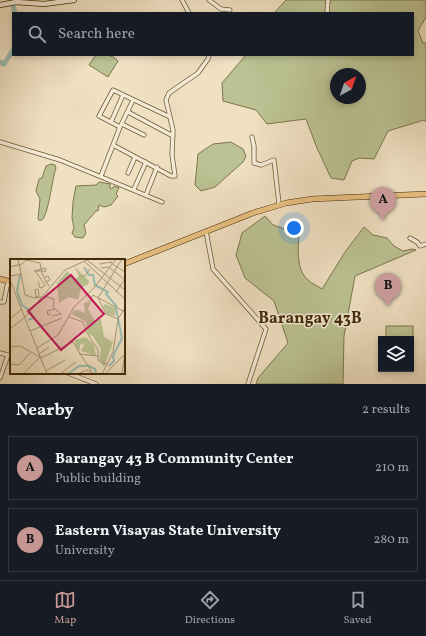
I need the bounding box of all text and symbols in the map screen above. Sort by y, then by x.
search box [12,12,414,56]
icon: search [26,23,48,45]
text: Search here [58,24,135,45]
north arrow [330,68,366,104]
pin: A [370,187,396,220]
your location [284,218,304,238]
inset map [10,259,125,374]
pin: B [375,273,401,306]
district label: Barangay 43B [258,308,362,330]
map controls [378,336,414,372]
button: layers [378,336,414,372]
text: Nearby [16,399,74,422]
text: 2 results [362,401,410,419]
text: Barangay 43 B Community Center [55,449,293,470]
text: A [25,459,35,477]
text: 210 m [375,459,409,477]
text: Public building [55,470,141,488]
text: Eastern Visayas State University [55,521,281,542]
text: B [26,531,34,549]
text: 280 m [373,531,409,549]
text: University [55,542,115,560]
tab: Map [54,589,76,628]
tab: Directions [185,589,235,628]
tab: Saved [343,589,372,628]

